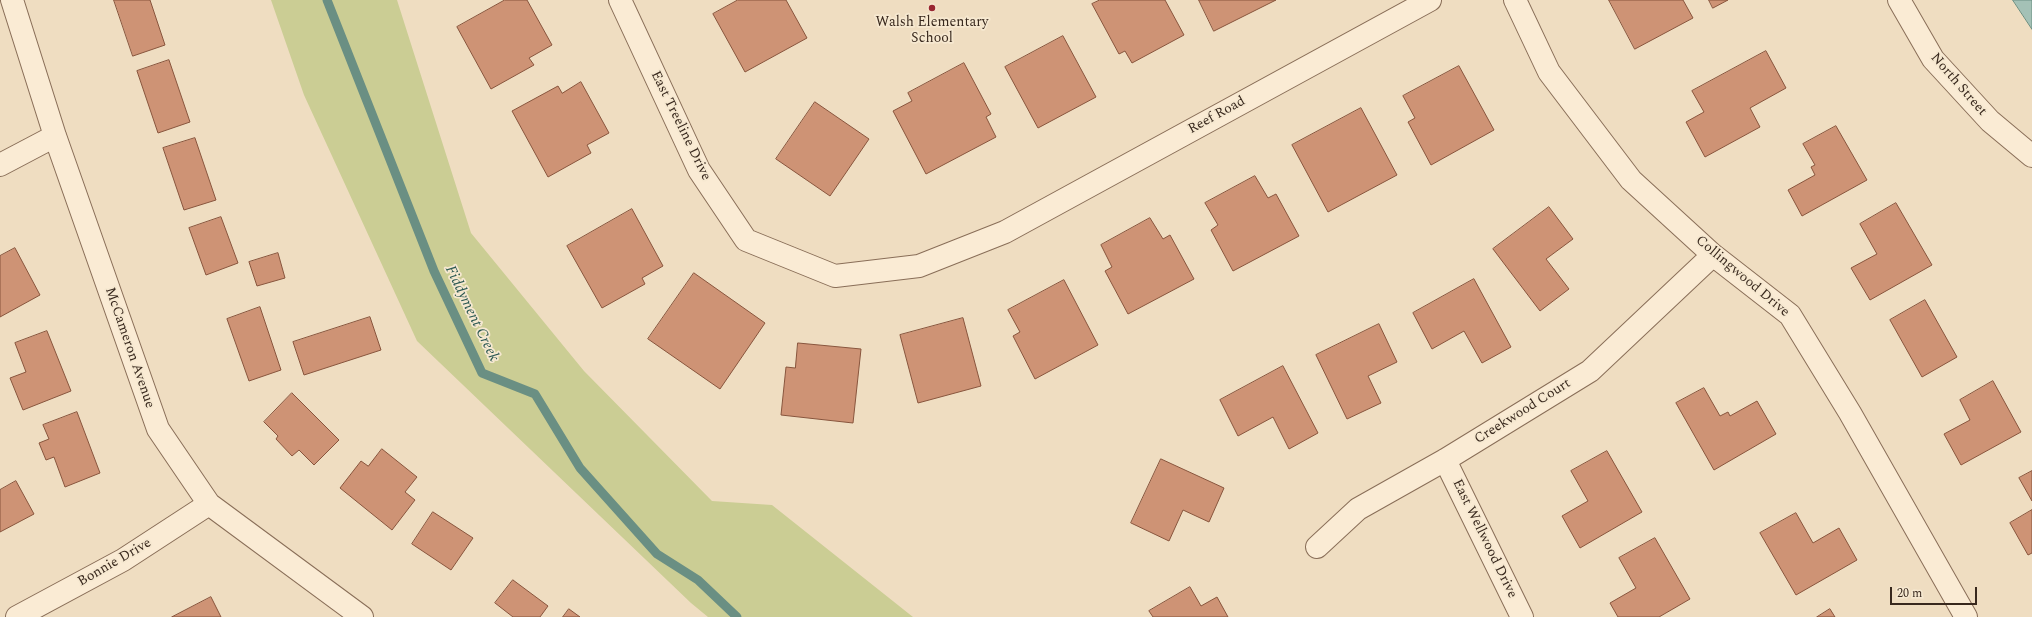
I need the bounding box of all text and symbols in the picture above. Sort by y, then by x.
marker: Walsh Elementary School [927,3,937,13]
place label: Walsh Elementary School [875,15,989,48]
street label: North Street [1926,50,1990,120]
street label: East Treeline Drive [646,69,714,183]
street label: Reef Road [1186,93,1248,139]
street label: Collingwood Drive [1692,233,1792,321]
water label: Fiddyment Creek [440,263,502,365]
street label: McCameron Avenue [100,285,158,411]
street label: Creekwood Court [1472,376,1574,448]
street label: East Wellwood Drive [1448,477,1520,601]
street label: Bonnie Drive [75,535,155,591]
scale bar [1892,579,1979,605]
text: 20 m [1897,584,1922,603]

